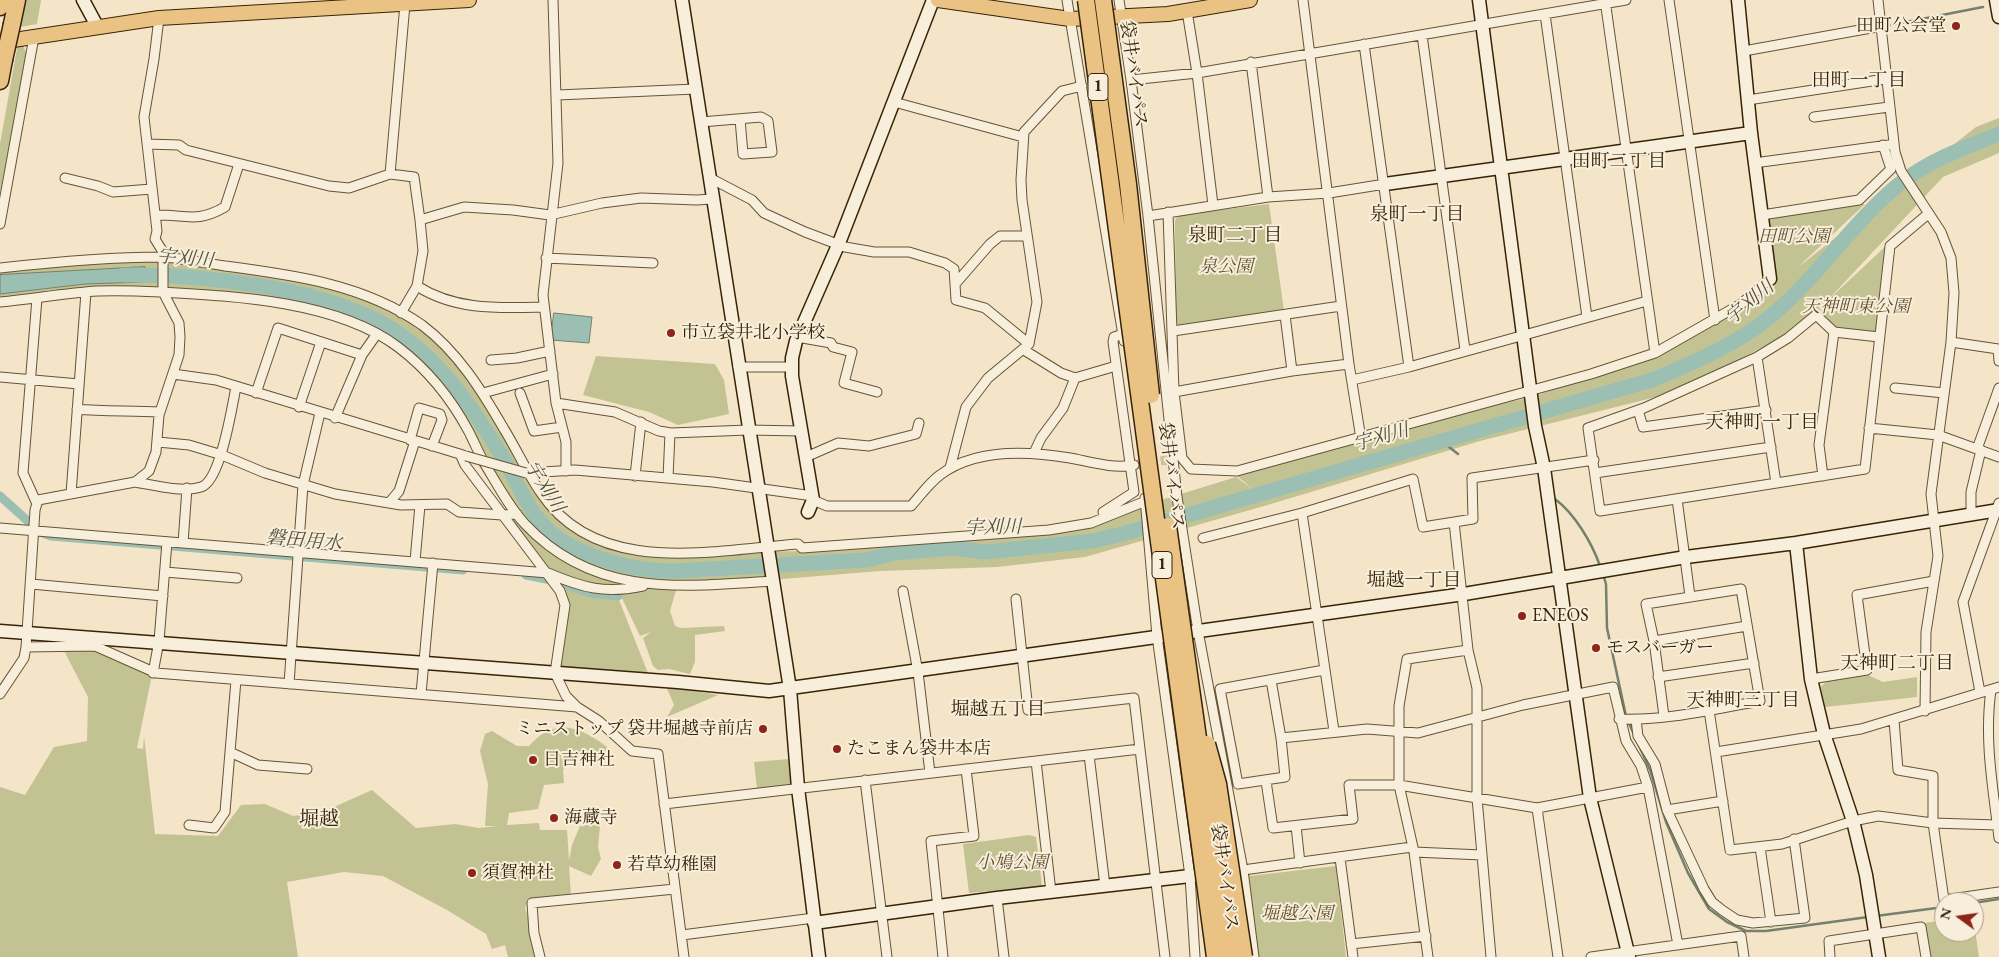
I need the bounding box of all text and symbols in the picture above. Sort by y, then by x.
place label: 田町公会堂 [1856,15,1946,37]
street label: 袋井バイパス [1115,19,1151,129]
marker: 田町公会堂 [1950,20,1962,32]
district label: 田町一丁目 [1812,70,1906,92]
road number: 1 [1088,74,1108,100]
district label: 田町二丁目 [1572,151,1666,173]
district label: 泉町一丁目 [1370,204,1464,226]
district label: 泉町二丁目 [1188,225,1282,247]
park label: 田町公園 [1758,226,1830,248]
water label: 宇刈川 [156,245,214,273]
park label: 泉公園 [1199,256,1253,278]
water label: 宇刈川 [1721,276,1779,330]
park label: 天神町東公園 [1802,296,1910,318]
place label: 市立袋井北小学校 [681,322,825,344]
marker: 市立袋井北小学校 [665,327,677,339]
district label: 天神町一丁目 [1705,412,1819,434]
water label: 宇刈川 [1350,419,1412,457]
street label: 袋井バイパス [1154,421,1188,531]
water label: 宇刈川 [519,457,569,517]
water label: 宇刈川 [964,516,1022,540]
water label: 磐田用水 [265,526,343,556]
road number: 1 [1152,552,1172,578]
district label: 堀越一丁目 [1367,570,1461,592]
place label: ENEOS [1532,605,1589,627]
marker: ENEOS [1516,610,1528,622]
place label: モスバーガー [1606,637,1714,659]
marker: モスバーガー [1590,642,1602,654]
district label: 天神町二丁目 [1840,653,1954,675]
district label: 天神町三丁目 [1686,690,1800,712]
district label: 堀越五丁目 [951,699,1045,721]
place label: ミニストップ 袋井堀越寺前店 [515,718,753,740]
marker: ミニストップ 袋井堀越寺前店 [757,723,769,735]
place label: たこまん袋井本店 [847,738,991,760]
marker: たこまん袋井本店 [831,743,843,755]
place label: 日吉神社 [543,749,615,771]
marker: 日吉神社 [527,754,539,766]
place label: 海蔵寺 [564,807,618,829]
district label: 堀越 [299,808,339,832]
marker: 海蔵寺 [548,812,560,824]
street label: 袋井バイパス [1206,822,1242,932]
park label: 小鳩公園 [976,852,1048,874]
place label: 若草幼稚園 [627,854,717,876]
marker: 若草幼稚園 [611,859,623,871]
place label: 須賀神社 [482,862,554,884]
marker: 須賀神社 [466,867,478,879]
north arrow [1934,892,1984,942]
park label: 堀越公園 [1261,903,1333,925]
text: N [1935,906,1956,921]

